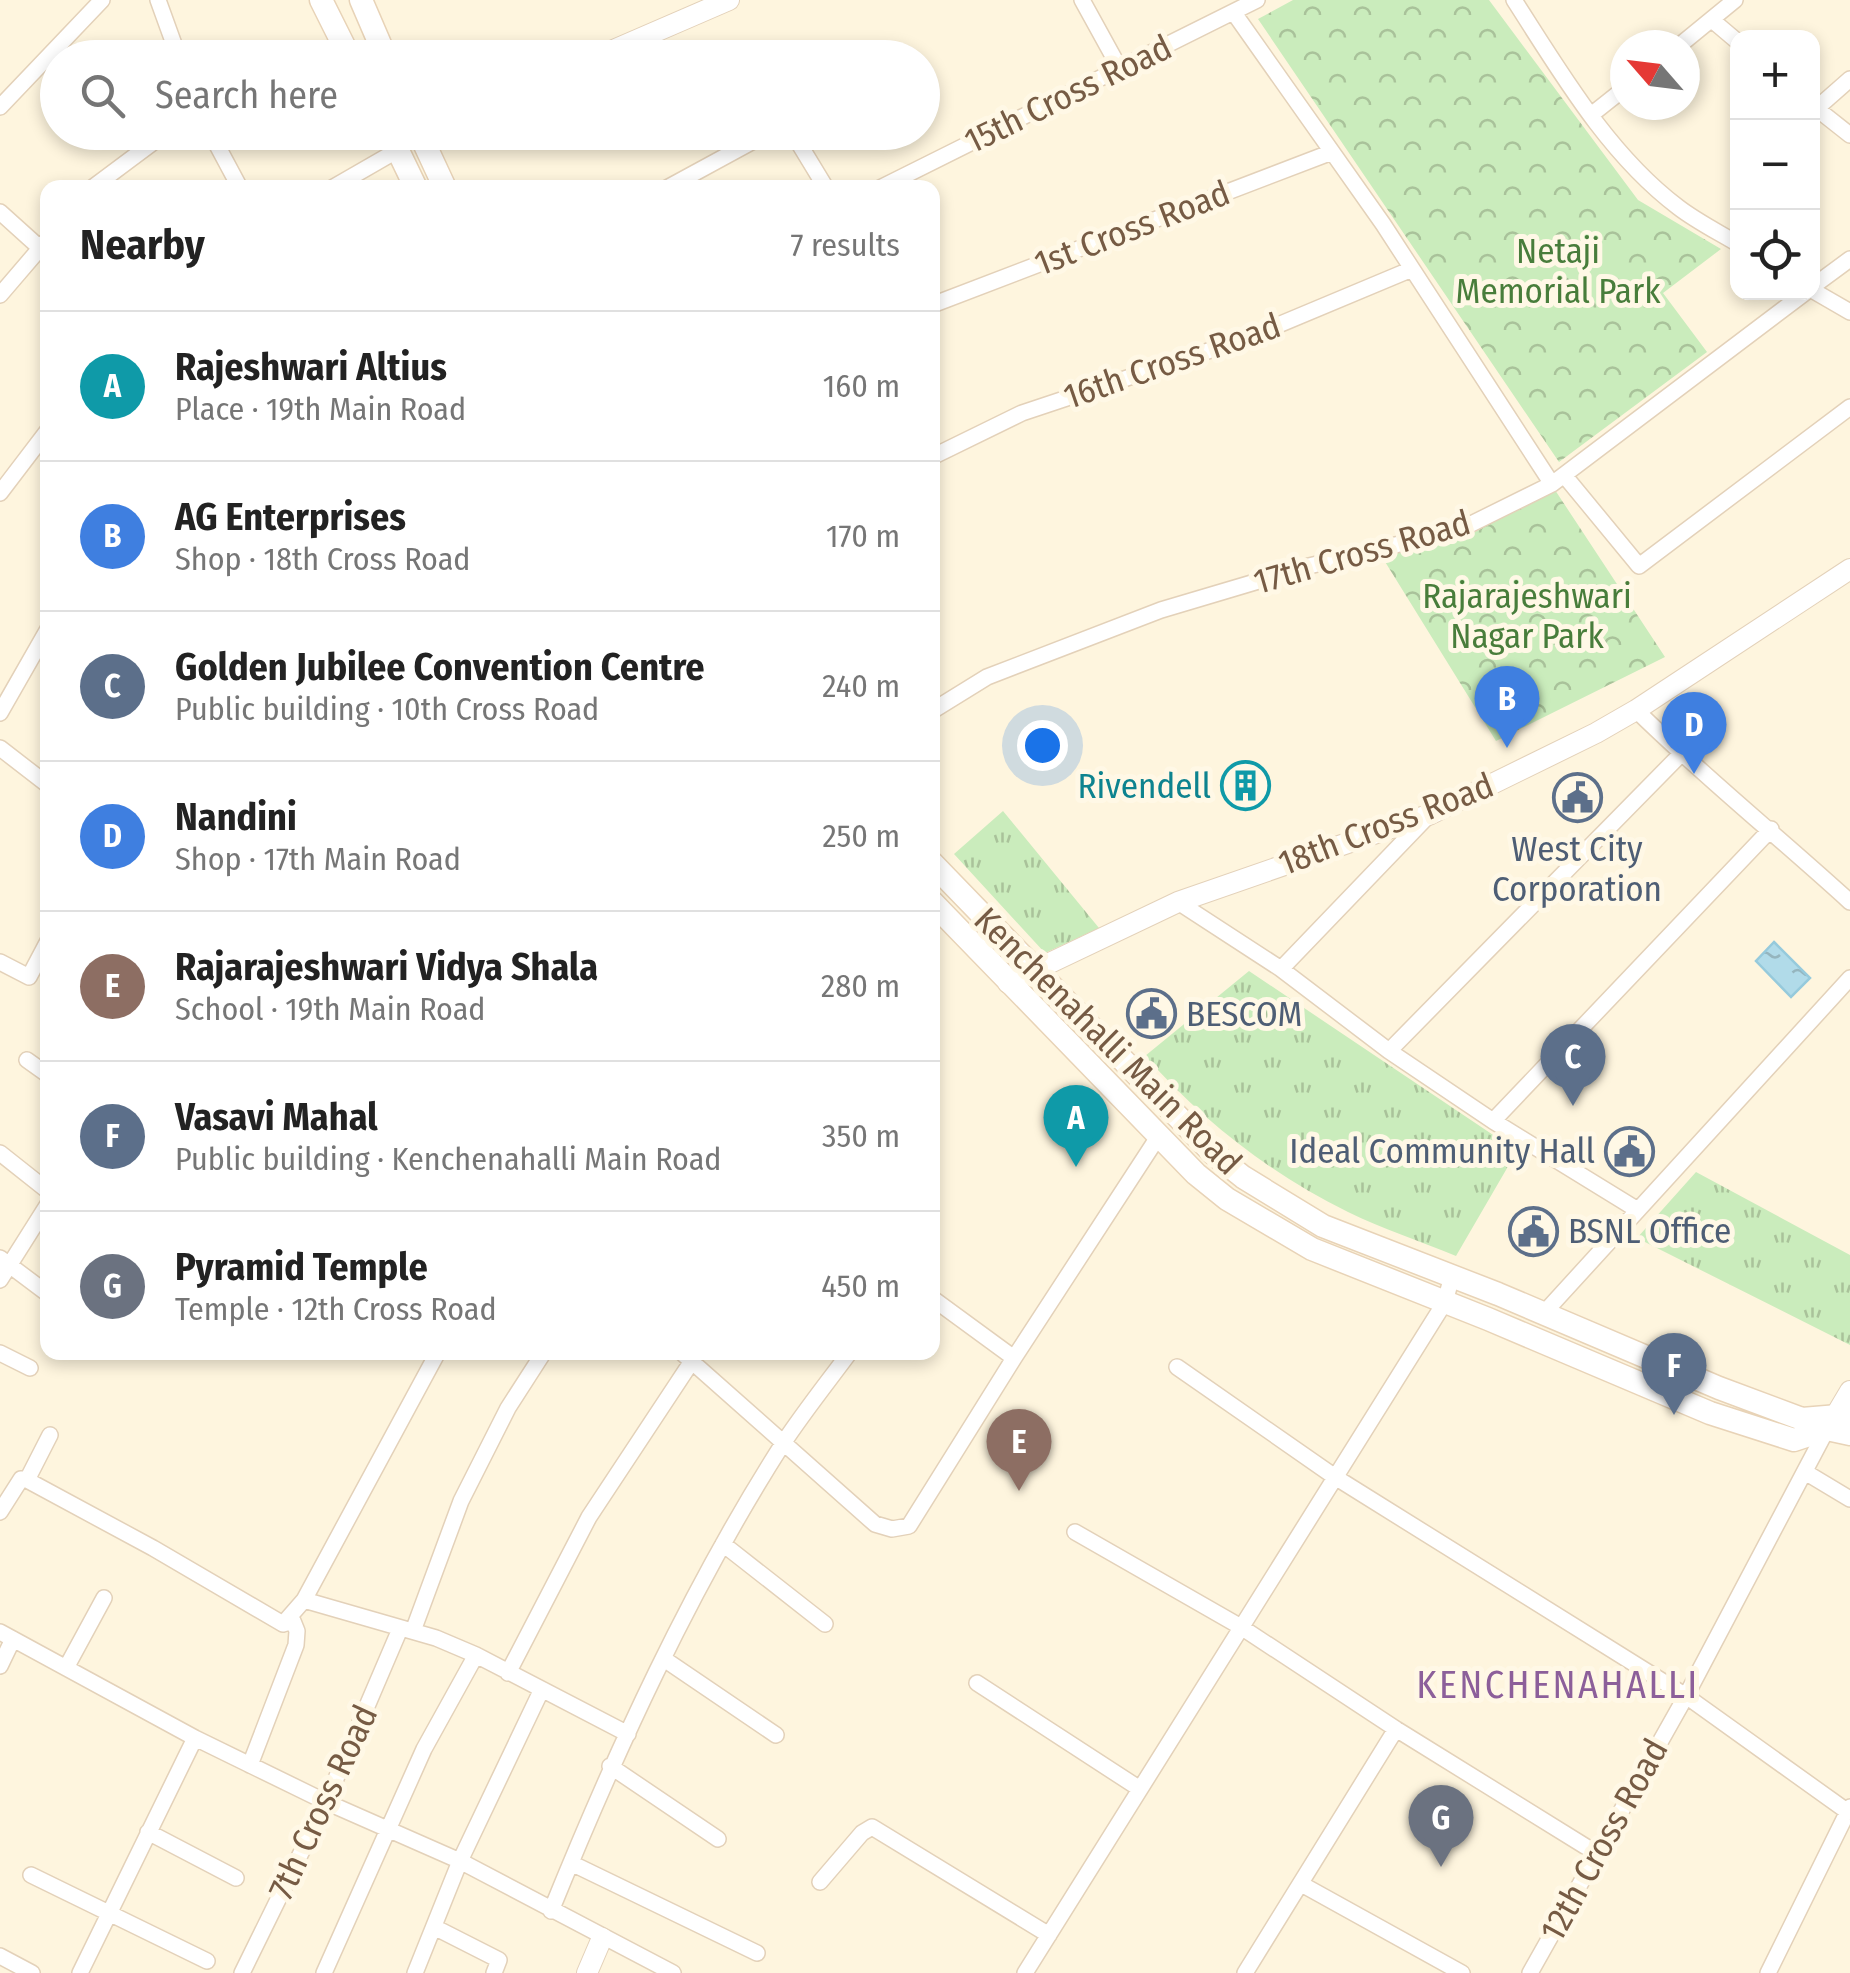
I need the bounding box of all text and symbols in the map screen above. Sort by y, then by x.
street label: 15th Cross Road [958,26,1178,162]
north arrow [1610,30,1700,120]
map controls [1730,30,1820,300]
button: + [1730,30,1820,120]
search box [40,40,940,150]
icon: search [75,68,130,123]
text: Search here [155,72,338,118]
button: − [1730,120,1820,210]
street label: 1st Cross Road [1029,172,1235,284]
button: locate [1730,210,1820,300]
text: Nearby [80,220,205,270]
text: 7 results [790,226,900,264]
park label: Netaji Memorial Park [1456,230,1661,312]
street label: 16th Cross Road [1058,304,1286,418]
text: Rajeshwari Altius [175,344,447,390]
text: A [104,367,121,405]
text: 160 m [823,367,900,405]
text: Place · 19th Main Road [175,390,466,428]
text: AG Enterprises [175,494,406,540]
street label: 17th Cross Road [1249,501,1475,603]
text: B [104,517,121,555]
text: 170 m [826,517,900,555]
text: Shop · 18th Cross Road [175,540,471,578]
park label: Rajarajeshwari Nagar Park [1422,575,1632,657]
text: Golden Jubilee Convention Centre [175,644,705,690]
pin: B [1474,666,1540,748]
text: C [104,667,121,705]
text: 240 m [822,667,900,705]
text: Public building · 10th Cross Road [175,690,599,728]
pin: D [1662,692,1726,774]
your location [1017,720,1068,771]
building icon: Rivendell [1220,760,1272,812]
street label: 18th Cross Road [1273,764,1499,884]
place label: Rivendell [1077,765,1211,807]
public building icon: West City Corporation [1551,771,1603,823]
text: Nandini [175,794,297,840]
text: D [103,817,122,855]
text: 250 m [822,817,900,855]
place label: West City Corporation [1492,828,1662,910]
text: Shop · 17th Main Road [175,840,461,878]
street label: Kenchenahalli Main Road [966,899,1250,1183]
text: Rajarajeshwari Vidya Shala [175,944,598,990]
text: E [105,967,120,1005]
text: 280 m [821,967,900,1005]
public building icon: BESCOM [1125,988,1177,1040]
text: School · 19th Main Road [175,990,485,1028]
place label: BESCOM [1186,993,1302,1035]
pin: C [1540,1024,1606,1106]
pin: A [1044,1084,1108,1167]
text: Vasavi Mahal [175,1094,378,1140]
text: F [105,1117,120,1155]
text: 350 m [822,1117,900,1155]
public building icon: Ideal Community Hall [1604,1125,1656,1177]
place label: Ideal Community Hall [1289,1130,1595,1172]
text: Public building · Kenchenahalli Main Road [175,1140,722,1178]
public building icon: BSNL Office [1507,1205,1559,1257]
place label: BSNL Office [1568,1210,1731,1252]
text: Pyramid Temple [175,1244,428,1290]
text: G [103,1267,122,1305]
text: 450 m [821,1267,900,1305]
text: Temple · 12th Cross Road [175,1290,497,1328]
pin: F [1642,1332,1706,1415]
pin: E [986,1408,1052,1491]
district label: KENCHENAHALLI [1416,1662,1700,1708]
street label: 7th Cross Road [260,1698,386,1906]
street label: 12th Cross Road [1531,1732,1677,1948]
pin: G [1408,1784,1474,1867]

